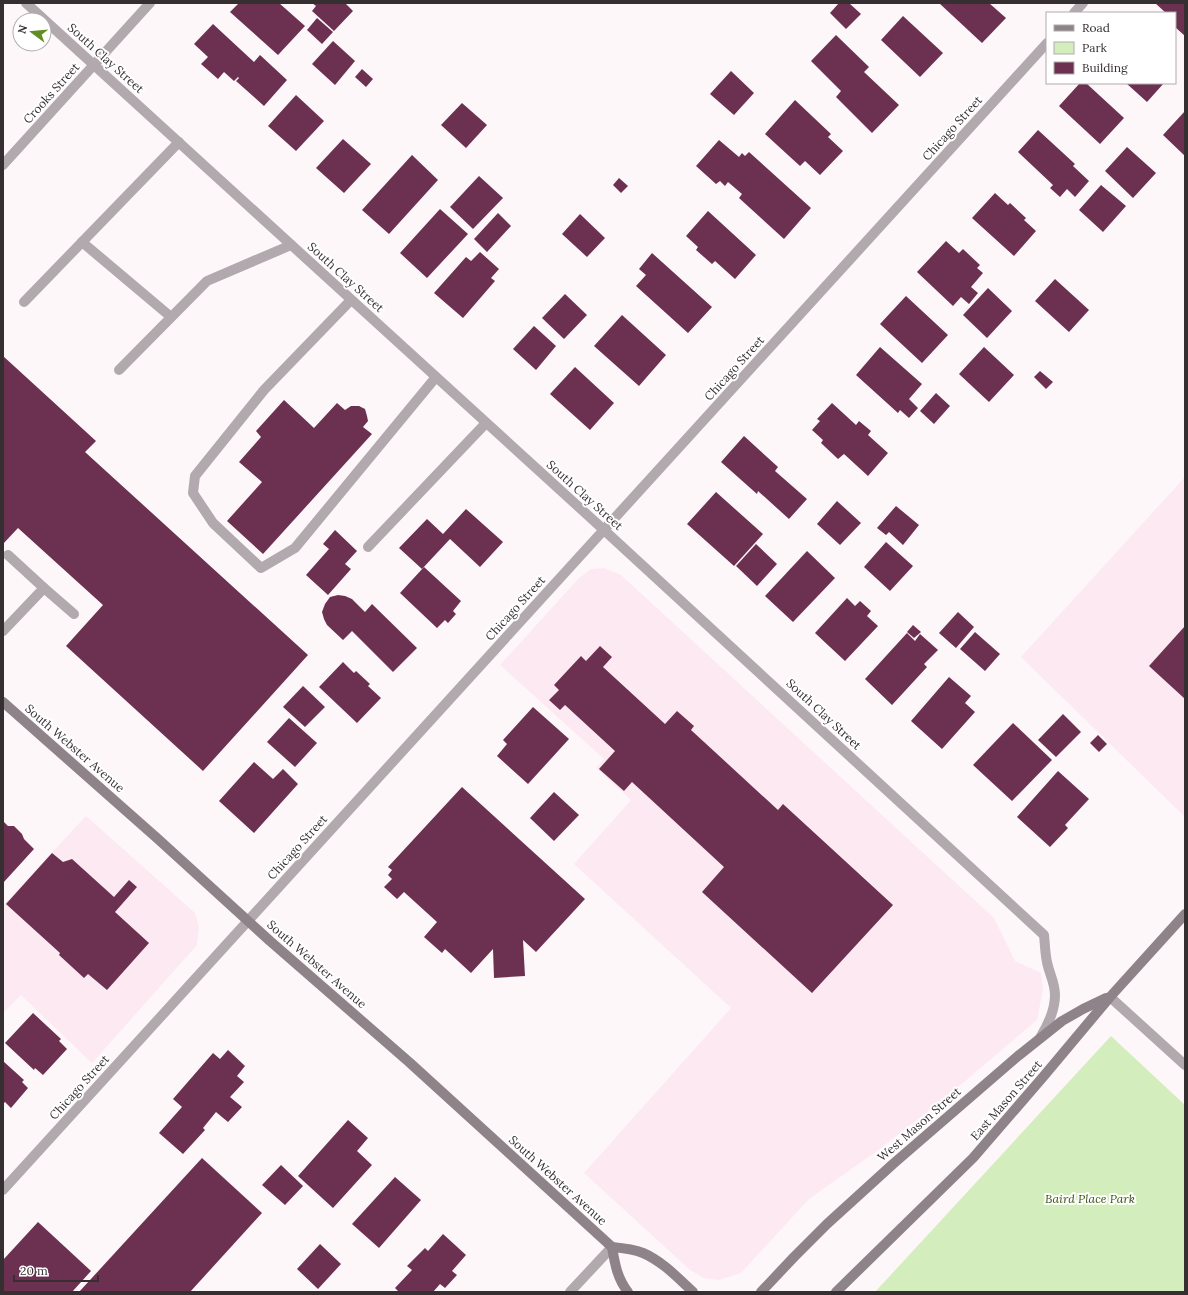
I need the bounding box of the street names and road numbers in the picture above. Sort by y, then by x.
street label: South Clay Street [65,20,147,96]
street label: Crooks Street [20,59,82,127]
street label: Chicago Street [919,92,985,164]
street label: South Clay Street [305,239,387,315]
street label: Chicago Street [701,332,767,404]
street label: South Clay Street [544,457,626,533]
street label: Chicago Street [482,572,548,644]
street label: South Clay Street [783,675,865,753]
street label: South Webster Avenue [22,701,128,796]
street label: Chicago Street [264,811,330,883]
street label: South Webster Avenue [264,917,370,1012]
street label: Chicago Street [46,1051,112,1123]
street label: East Mason Street [967,1057,1045,1143]
street label: West Mason Street [874,1083,964,1164]
street label: South Webster Avenue [506,1132,610,1228]

